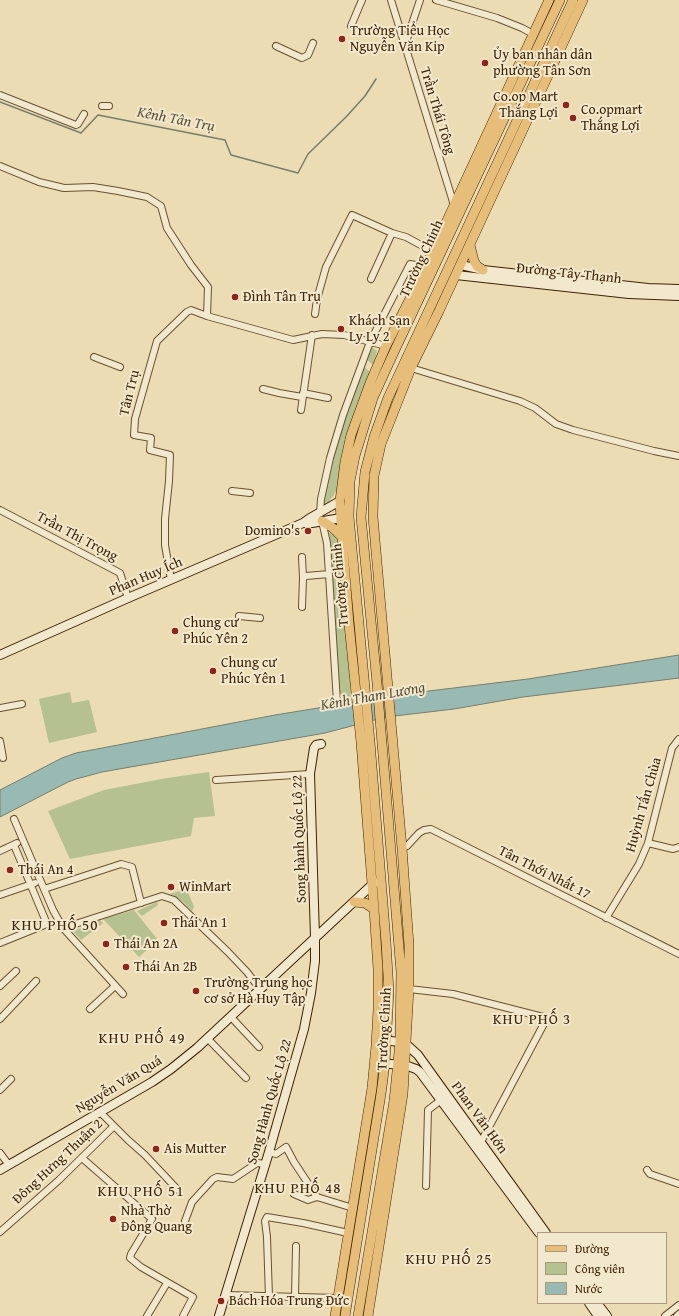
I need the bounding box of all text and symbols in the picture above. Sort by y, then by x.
place label: Trường Tiểu Học Nguyễn Văn Kip [350,23,450,56]
marker: Trường Tiểu Học Nguyễn Văn Kip [337,34,347,44]
place label: Ủy ban nhân dân phường Tân Sơn [493,47,592,80]
marker: Ủy ban nhân dân phường Tân Sơn [480,58,490,68]
street label: Trần Thái Tông [416,65,458,157]
place label: Co.op Mart Thắng Lợi [493,89,558,122]
marker: Co.op Mart Thắng Lợi [561,100,571,110]
place label: Co.opmart Thắng Lợi [581,102,643,134]
water label: Kênh Tân Trụ [135,104,217,136]
marker: Co.opmart Thắng Lợi [568,113,578,123]
street label: Trường Chinh [397,218,447,300]
street label: Đường Tây Thạnh [516,260,622,288]
place label: Đình Tân Trụ [243,289,321,305]
marker: Đình Tân Trụ [230,292,240,302]
place label: Khách Sạn Ly Ly 2 [349,313,410,346]
marker: Khách Sạn Ly Ly 2 [336,324,346,334]
street label: Tân Trụ [116,368,144,418]
street label: Trần Thị Trọng [34,509,120,565]
place label: Domino's [245,523,300,539]
marker: Domino's [303,526,313,536]
street label: Trường Chinh [329,543,353,627]
street label: Phan Huy Ích [107,554,185,600]
place label: Chung cư Phúc Yên 2 [183,615,248,648]
marker: Chung cư Phúc Yên 2 [170,626,180,636]
place label: Chung cư Phúc Yên 1 [221,655,286,688]
marker: Chung cư Phúc Yên 1 [208,666,218,676]
water label: Kênh Tham Lương [319,679,427,715]
street label: Huỳnh Tấn Chùa [622,756,666,854]
street label: Song hành Quốc Lộ 22 [289,775,311,903]
street label: Tân Thới Nhất 17 [495,843,593,903]
place label: Thái An 4 [18,862,74,878]
marker: Thái An 4 [5,865,15,875]
place label: WinMart [179,879,232,895]
marker: WinMart [166,882,176,892]
place label: Thái An 1 [172,915,228,931]
district label: KHU PHỐ 50 [12,917,98,935]
marker: Thái An 1 [159,918,169,928]
place label: Thái An 2A [114,936,178,952]
marker: Thái An 2A [101,939,111,949]
place label: Thái An 2B [134,959,197,975]
marker: Thái An 2B [121,962,131,972]
place label: Trường Trung học cơ sở Hà Huy Tập [204,975,312,1008]
marker: Trường Trung học cơ sở Hà Huy Tập [191,986,201,996]
street label: Trường Chinh [374,987,396,1071]
district label: KHU PHỐ 3 [493,1011,571,1029]
district label: KHU PHỐ 49 [99,1030,185,1048]
street label: Song Hành Quốc Lộ 22 [244,1037,296,1167]
street label: Nguyễn Văn Quá [73,1053,165,1117]
street label: Phan Văn Hớn [447,1079,511,1157]
street label: Đông Hưng Thuận 2 [9,1116,107,1208]
place label: Ais Mutter [164,1141,226,1157]
marker: Ais Mutter [151,1144,161,1154]
district label: KHU PHỐ 48 [255,1180,341,1198]
district label: KHU PHỐ 51 [98,1183,184,1201]
place label: Nhà Thờ Đông Quang [121,1203,192,1236]
marker: Nhà Thờ Đông Quang [108,1214,118,1224]
legend [537,1232,667,1304]
text: Đường [575,1240,609,1257]
district label: KHU PHỐ 25 [406,1251,492,1269]
text: Công viên [575,1260,625,1277]
text: Nước [575,1280,602,1297]
place label: Bách Hóa Trung Đức [229,1293,349,1309]
marker: Bách Hóa Trung Đức [216,1296,226,1306]

